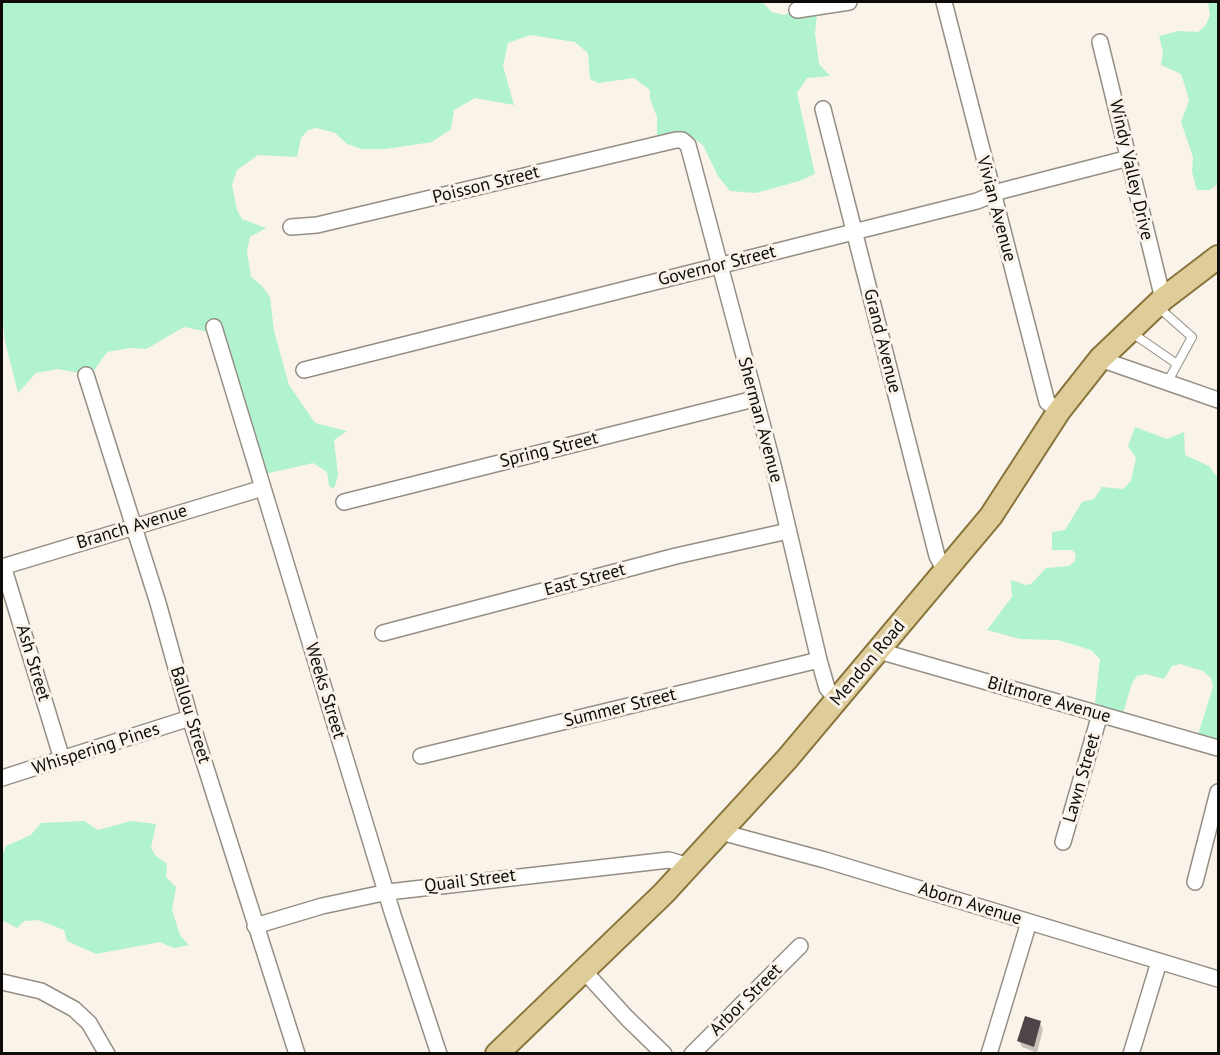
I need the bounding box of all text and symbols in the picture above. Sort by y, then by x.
street label: Windy Valley Drive [1104,98,1158,242]
street label: Vivian Avenue [972,154,1020,264]
street label: Poisson Street [430,161,542,209]
street label: Governor Street [656,241,778,291]
street label: Grand Avenue [859,287,905,395]
street label: Sherman Avenue [733,355,787,485]
street label: Spring Street [498,427,600,473]
street label: Branch Avenue [74,500,190,554]
street label: East Street [542,559,628,601]
street label: Mendon Road [826,616,910,710]
street label: Ash Street [11,622,55,704]
street label: Weeks Street [300,640,350,742]
street label: Ballou Street [165,664,215,766]
street label: Biltmore Avenue [985,672,1113,728]
street label: Summer Street [562,684,678,732]
street label: Whispering Pines [30,718,162,780]
street label: Lawn Street [1059,731,1105,825]
street label: Quail Street [423,865,517,897]
street label: Aborn Avenue [916,878,1024,930]
street label: Arbor Street [706,960,786,1040]

